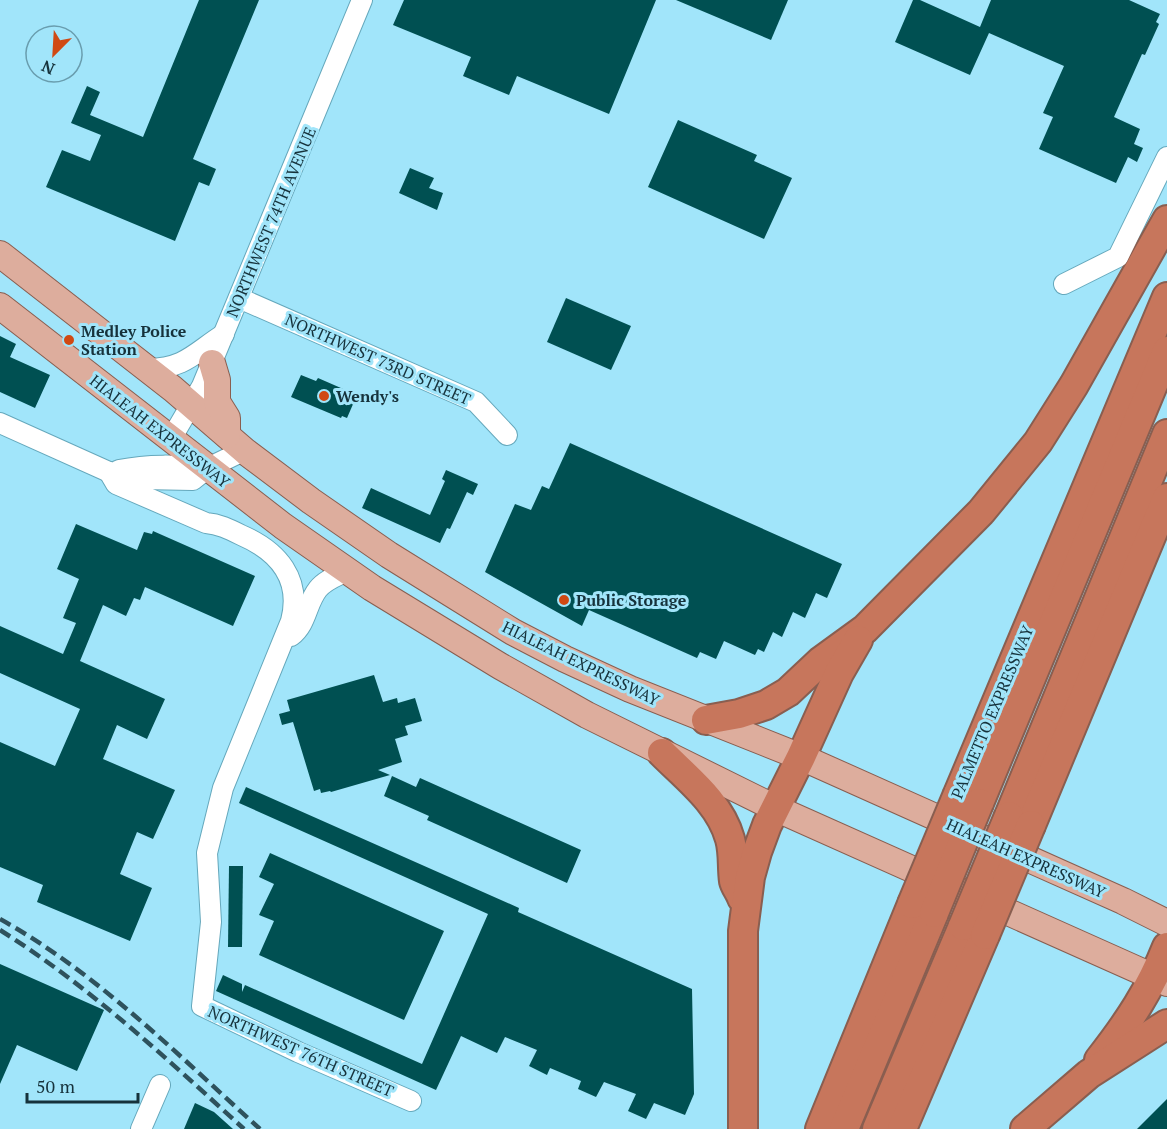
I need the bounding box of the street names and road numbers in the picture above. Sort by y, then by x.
street label: NORTHWEST 74TH AVENUE [221,124,321,320]
street label: NORTHWEST 73RD STREET [282,308,474,410]
street label: HIALEAH EXPRESSWAY [85,369,235,493]
street label: HIALEAH EXPRESSWAY [499,615,664,711]
street label: PALMETTO EXPRESSWAY [946,621,1039,802]
street label: HIALEAH EXPRESSWAY [943,813,1110,903]
street label: NORTHWEST 76TH STREET [205,1000,397,1102]

